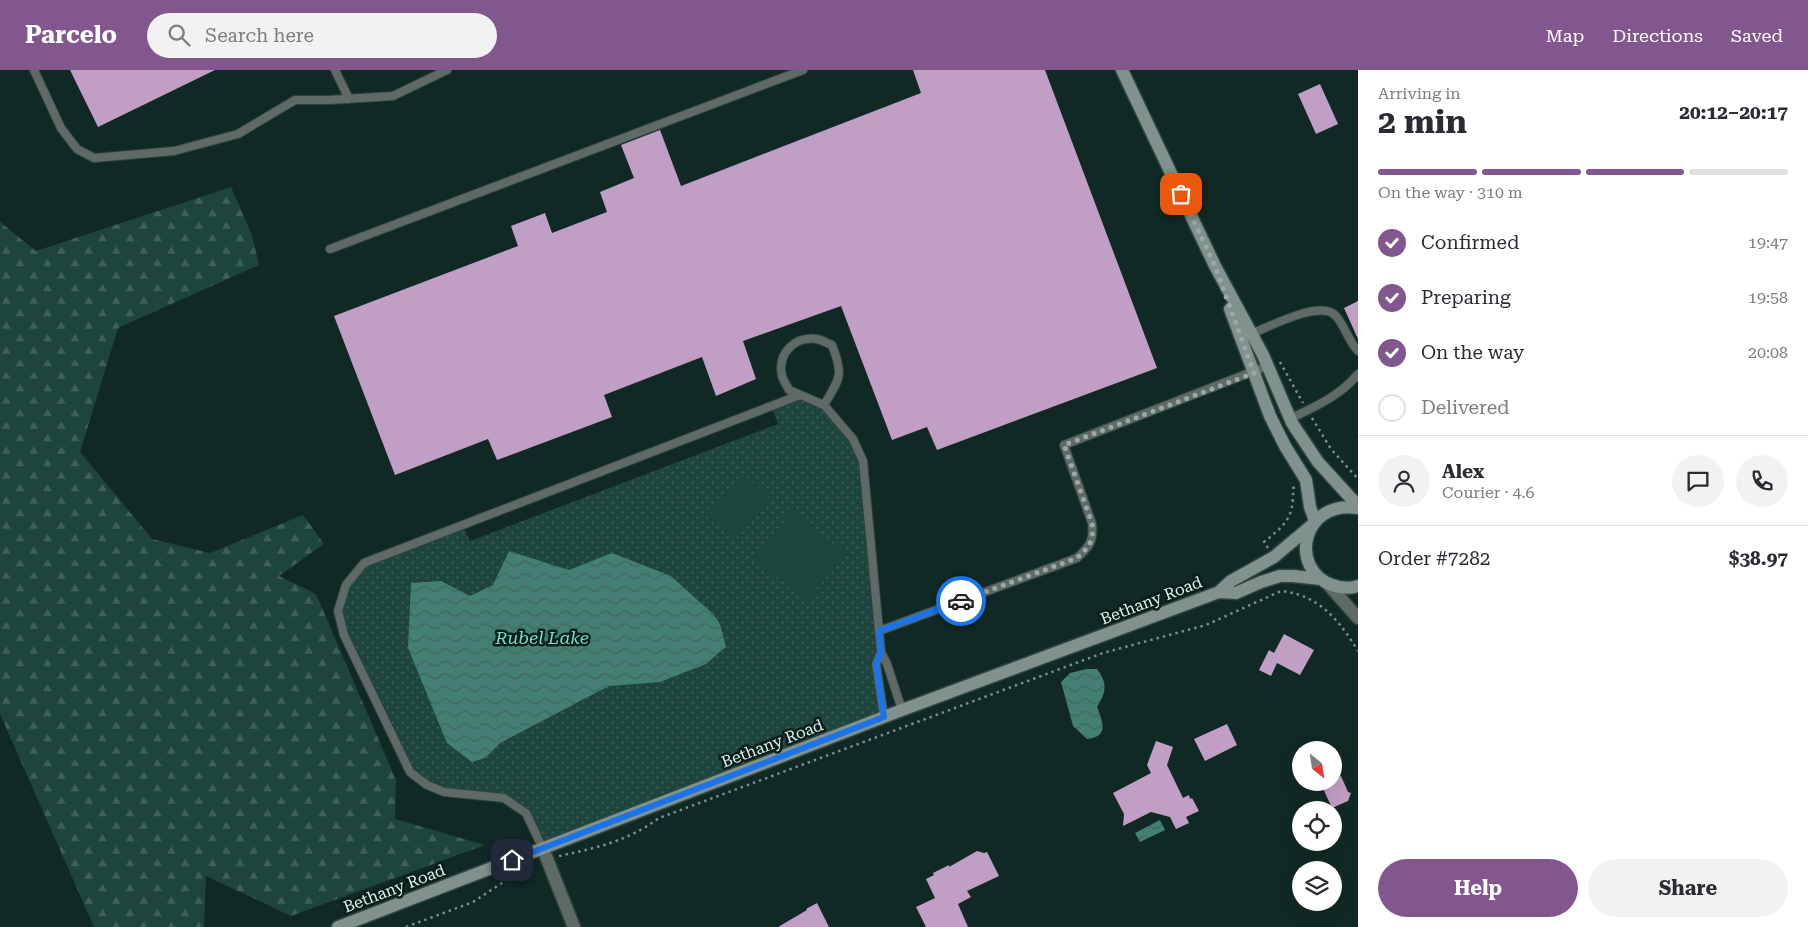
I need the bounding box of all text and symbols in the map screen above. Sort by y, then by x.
search box [147,13,497,58]
text: Parcelo [25,21,117,49]
icon: search [165,21,193,49]
text: Search here [205,24,314,47]
text: Map [1546,25,1584,46]
text: Directions [1612,25,1703,46]
text: Saved [1731,25,1783,46]
text: Arriving in [1378,84,1461,103]
text: 20:12–20:17 [1679,101,1788,124]
text: 2 min [1378,103,1467,141]
pin [1160,173,1202,215]
icon: bag [1167,180,1195,208]
text: On the way · 310 m [1378,183,1523,202]
icon: check [1378,229,1406,257]
text: Confirmed [1421,231,1519,254]
text: 19:47 [1748,233,1788,252]
icon: check [1378,284,1406,312]
text: Preparing [1421,286,1511,309]
text: 19:58 [1748,288,1788,307]
icon: check [1378,339,1406,367]
text: On the way [1421,341,1524,364]
text: 20:08 [1748,343,1788,362]
text: Delivered [1421,396,1509,419]
button: person [1378,455,1430,507]
button: chat [1672,455,1724,507]
button: phone [1736,455,1788,507]
text: Alex [1442,460,1484,483]
text: Courier · 4.6 [1442,483,1535,502]
text: Order #7282 [1378,547,1490,570]
text: $38.97 [1729,547,1788,570]
street label: Bethany Road [1098,572,1205,629]
courier [936,576,986,626]
icon: car [947,587,975,615]
water label: Rubel Lake [494,627,589,648]
street label: Bethany Road [719,715,826,772]
north arrow [1292,741,1342,791]
map controls [1292,741,1342,911]
button: locate [1292,801,1342,851]
pin [491,839,533,881]
icon: home [498,846,526,874]
button: Help [1378,859,1578,917]
button: Share [1588,859,1788,917]
street label: Bethany Road [341,860,448,917]
button: layers [1292,861,1342,911]

